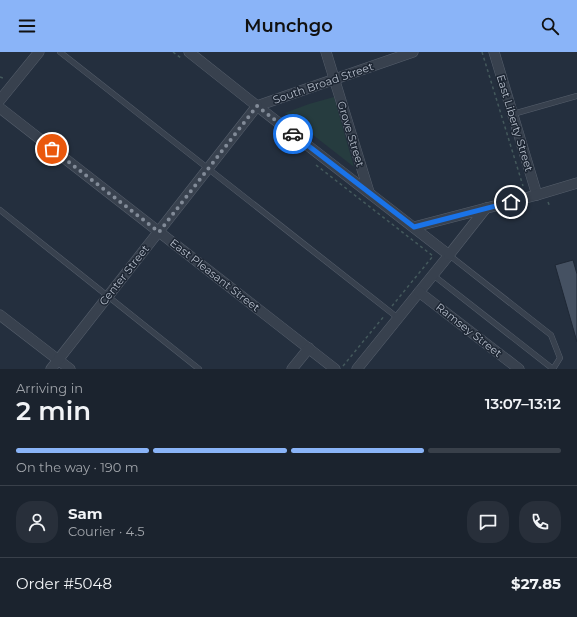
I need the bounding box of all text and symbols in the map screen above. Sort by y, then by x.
icon: menu [16,15,38,37]
text: Munchgo [244,15,333,37]
icon: search [539,15,561,37]
street label: South Broad Street [271,59,376,107]
street label: East Liberty Street [494,73,537,174]
street label: Grove Street [334,99,368,169]
courier [273,114,313,154]
icon: car [282,123,304,145]
pin [35,132,69,166]
icon: bag [41,138,63,160]
pin [494,185,528,219]
icon: home [500,191,522,213]
street label: East Pleasant Street [167,236,263,315]
street label: Center Street [96,241,152,308]
street label: Ramsey Street [433,300,505,360]
text: Arriving in [16,380,83,396]
text: 13:07–13:12 [485,394,561,413]
text: 2 min [16,395,91,427]
text: On the way · 190 m [16,459,139,475]
button: person [16,501,58,543]
button: chat [467,501,509,543]
button: phone [519,501,561,543]
text: Sam [68,504,103,523]
text: Courier · 4.5 [68,523,145,539]
text: Order #5048 [16,574,112,593]
text: $27.85 [511,574,561,593]

